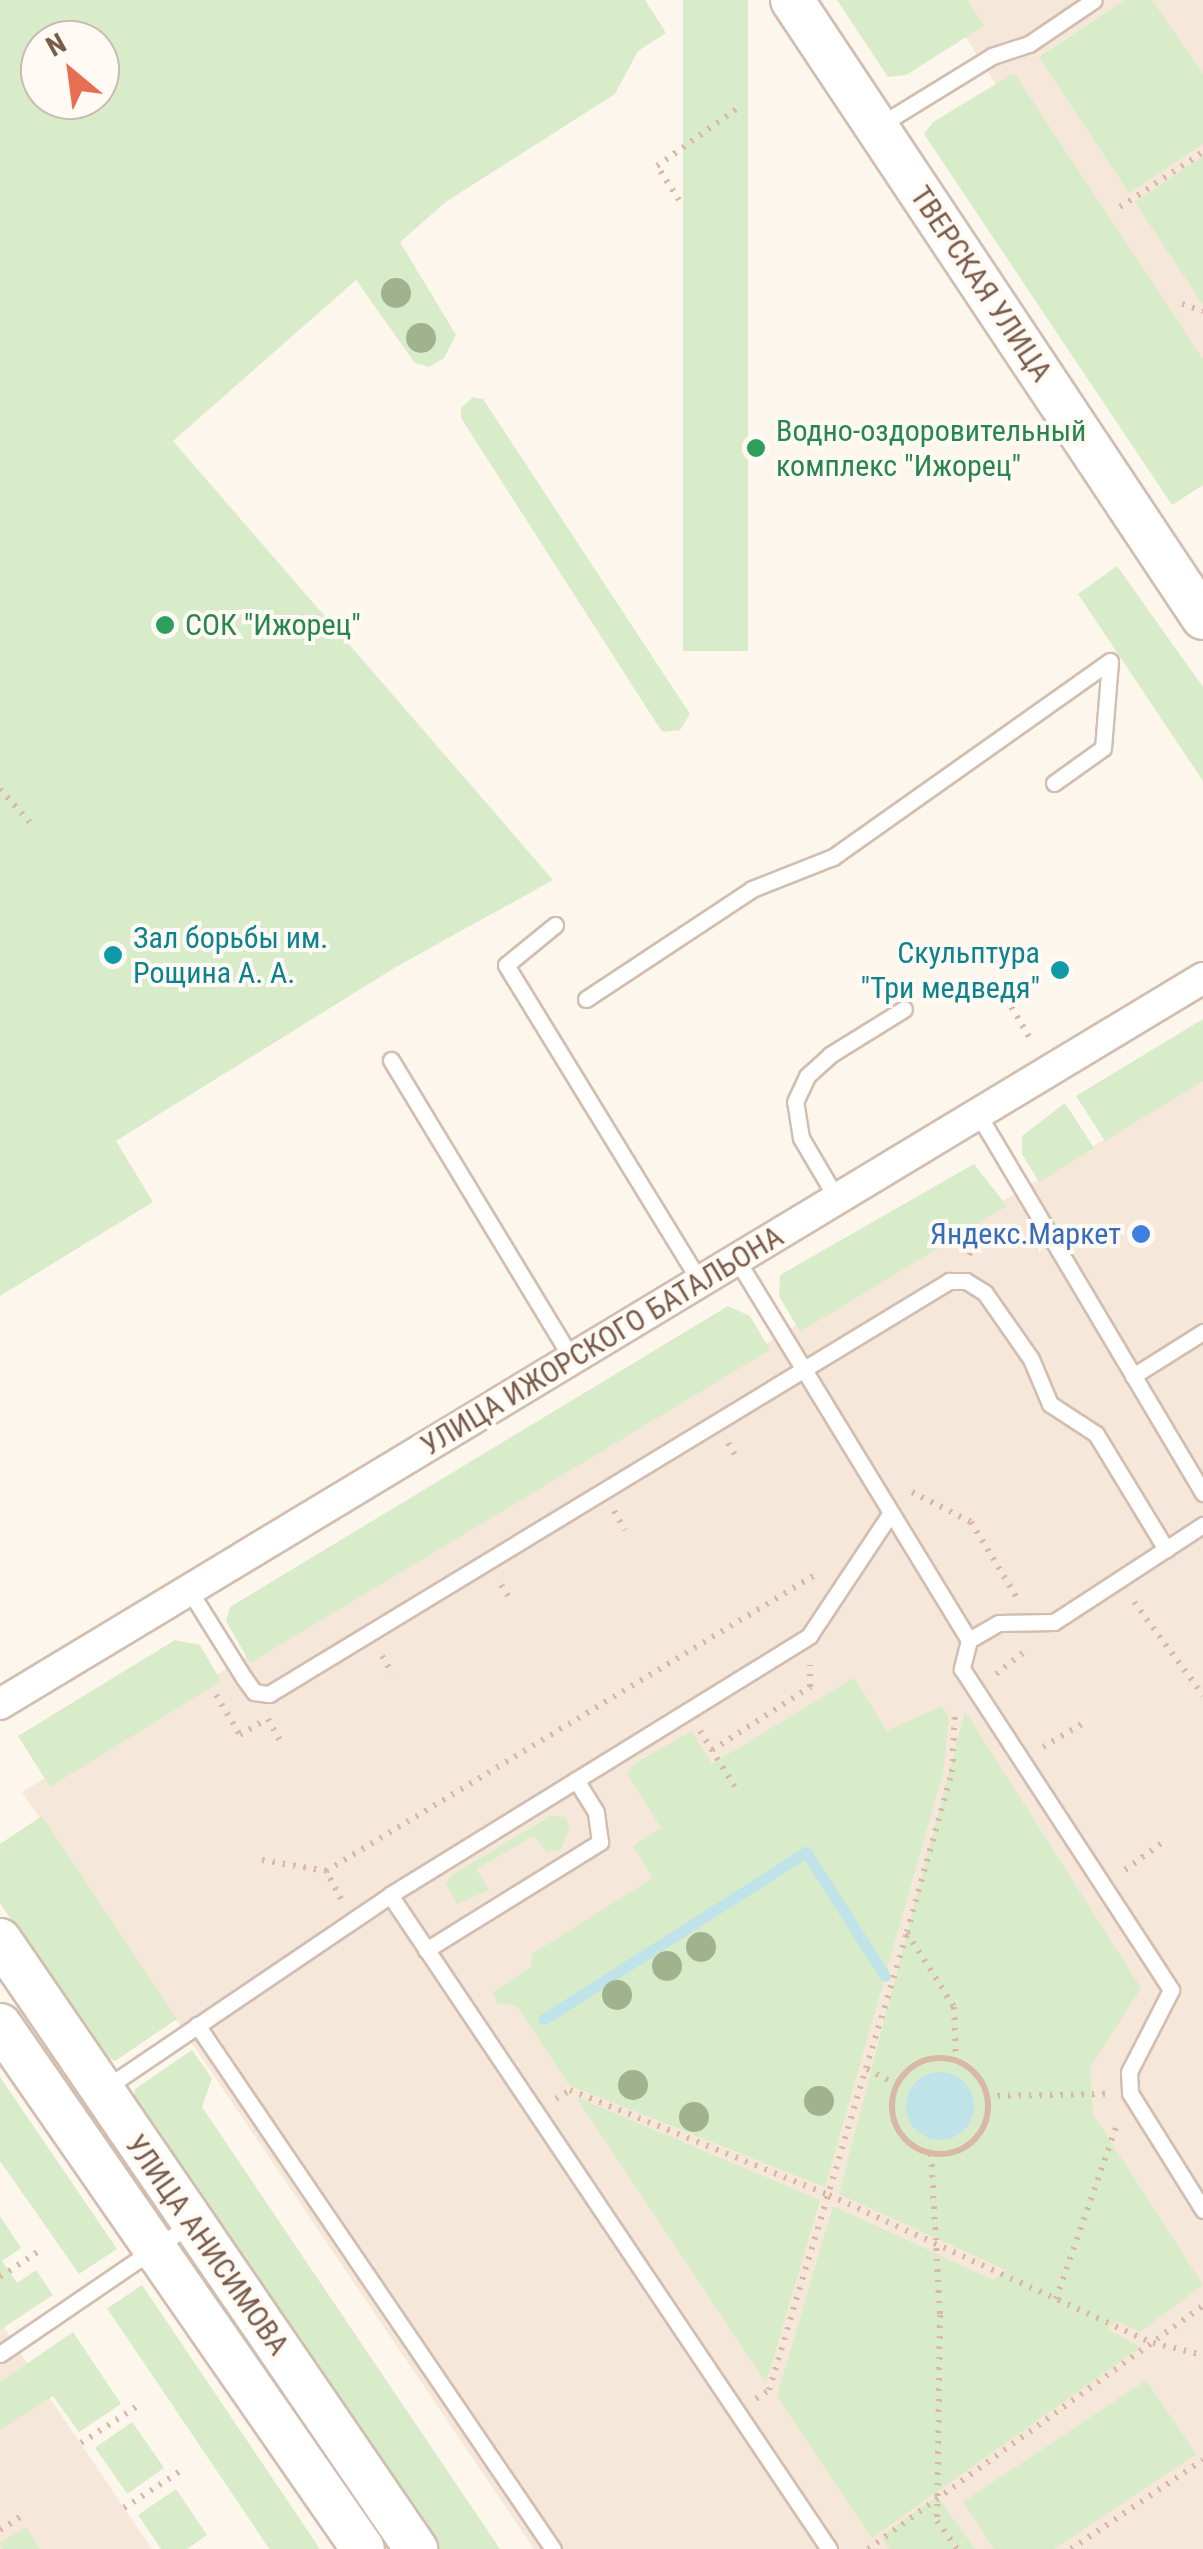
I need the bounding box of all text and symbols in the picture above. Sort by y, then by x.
north arrow [20,20,120,120]
text: N [41,26,72,64]
street label: ТВЕРСКАЯ УЛИЦА [902,179,1060,389]
place label: Водно-оздоровительный комплекс "Ижорец" [776,413,1086,484]
marker: Водно-оздоровительный комплекс "Ижорец" [745,437,767,459]
place label: СОК "Ижорец" [185,607,361,643]
marker: СОК "Ижорец" [154,614,176,636]
place label: Зал борьбы им. Рощина А. А. [133,920,328,990]
place label: Скульптура "Три медведя" [861,935,1040,1006]
marker: Зал борьбы им. Рощина А. А. [102,944,124,966]
marker: Скульптура "Три медведя" [1049,959,1071,981]
place label: Яндекс.Маркет [930,1216,1121,1252]
street label: УЛИЦА ИЖОРСКОГО БАТАЛЬОНА [414,1218,790,1464]
marker: Яндекс.Маркет [1130,1223,1152,1245]
street label: УЛИЦА АНИСИМОВА [117,2128,297,2362]

